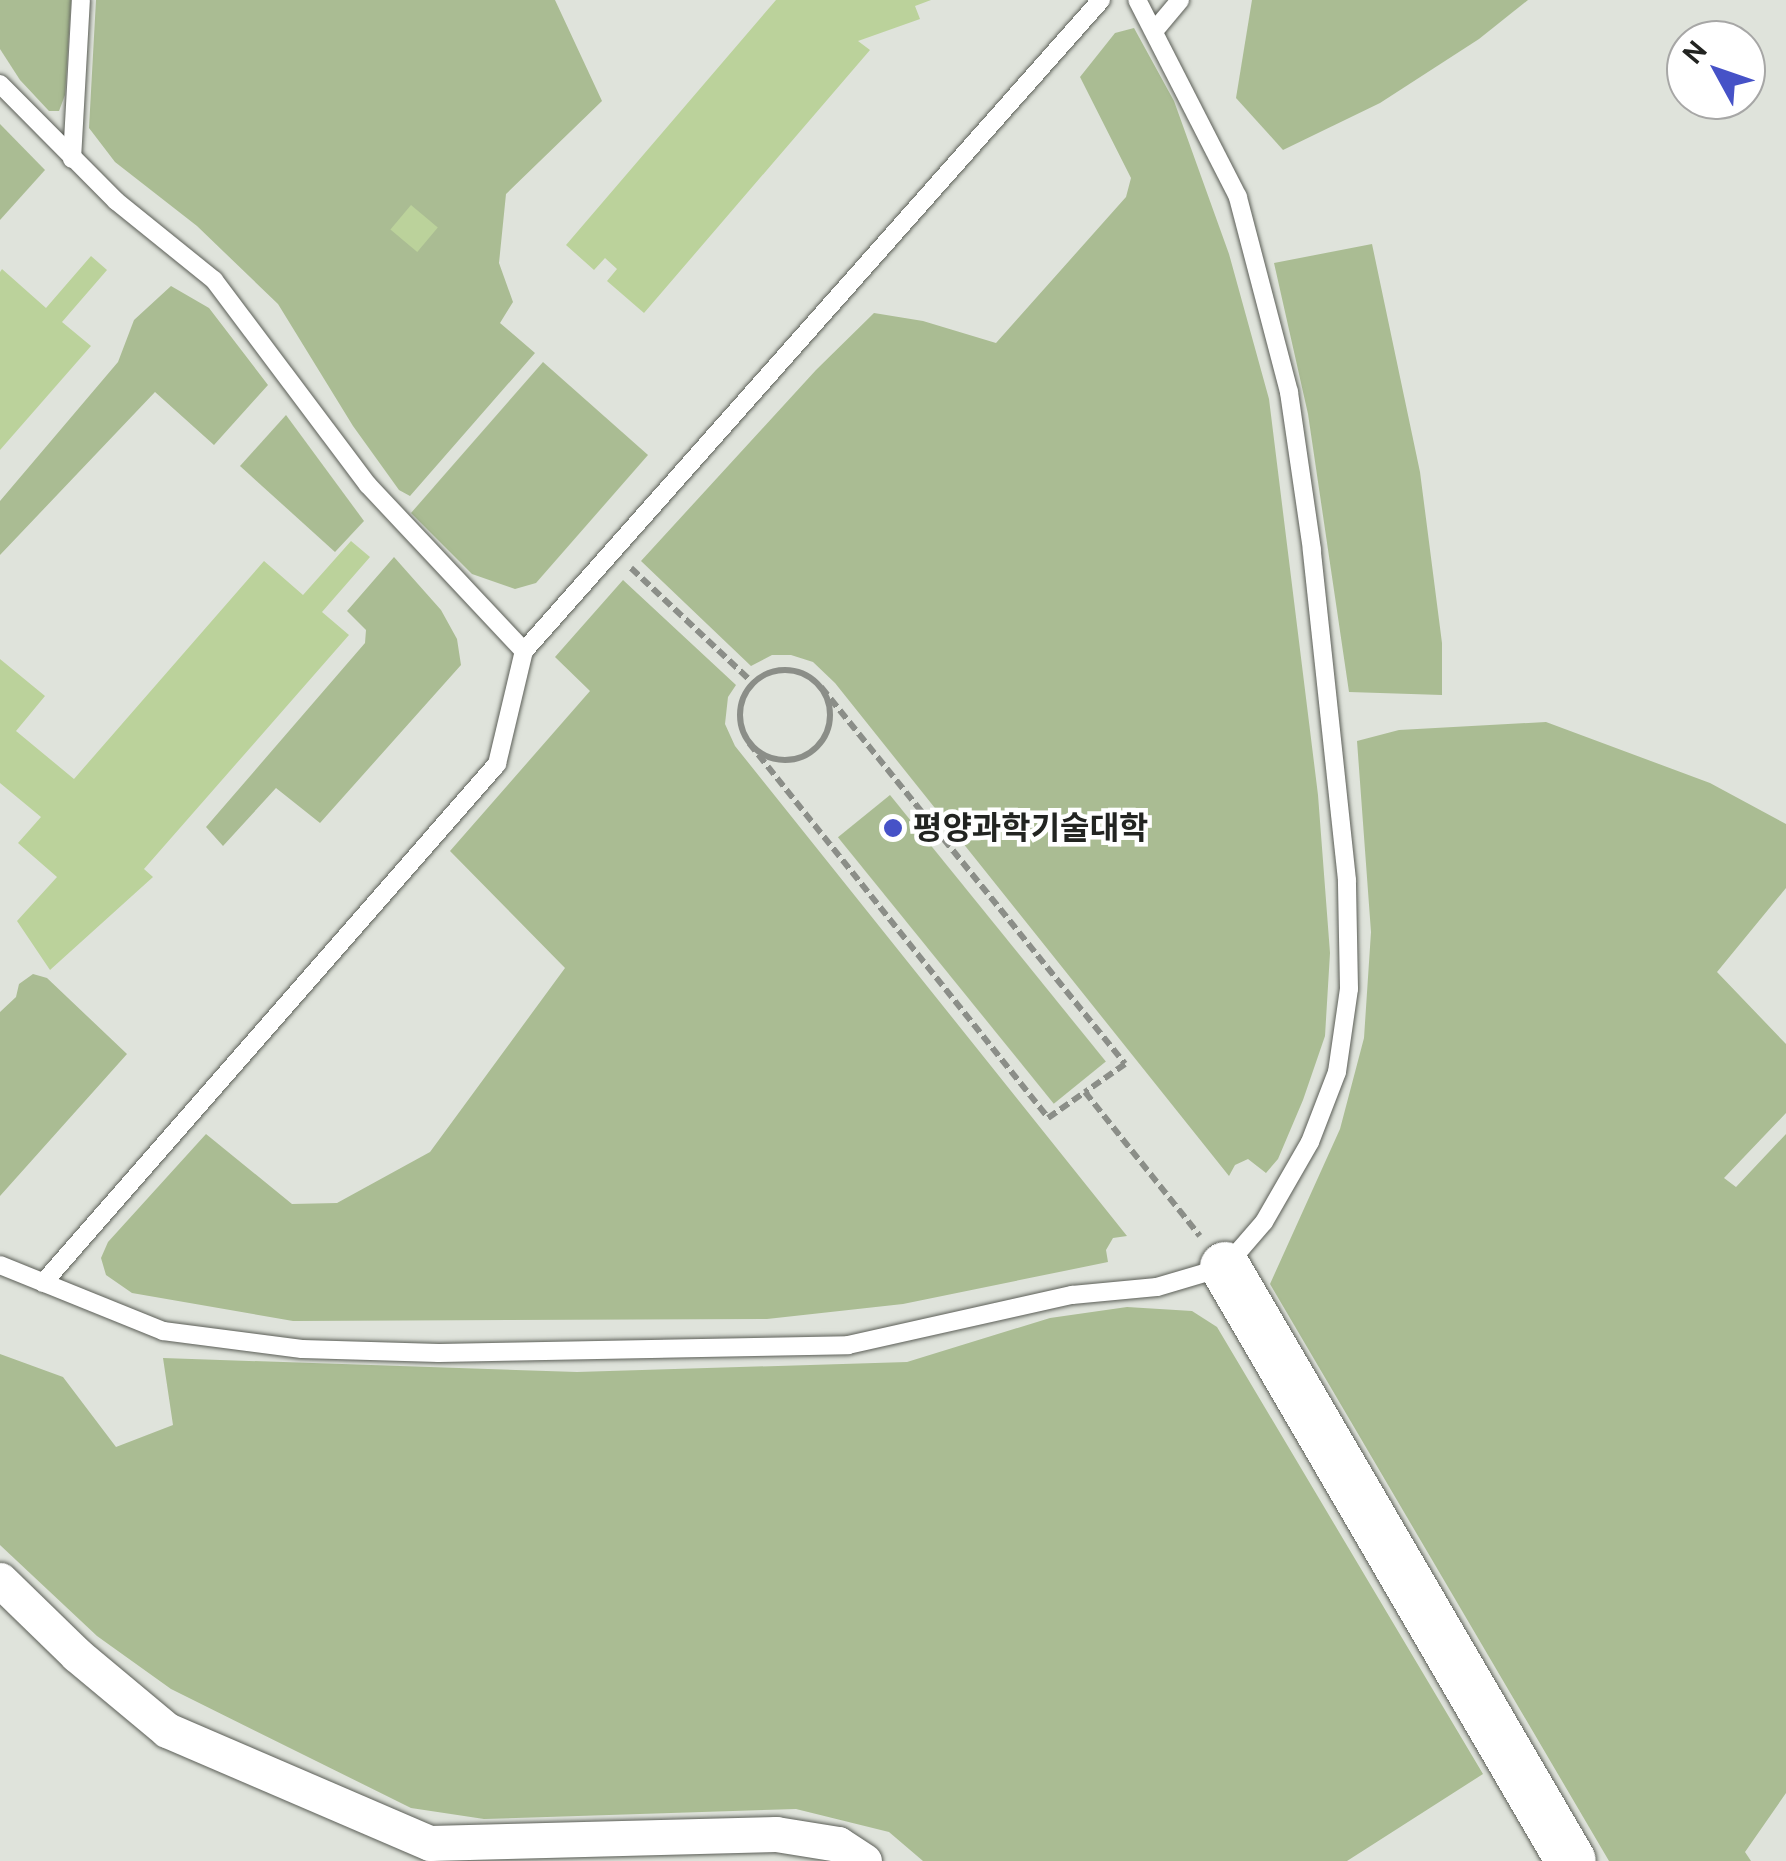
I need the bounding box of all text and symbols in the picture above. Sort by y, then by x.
north arrow [1666,20,1766,120]
text: N [1675,33,1714,71]
place label: 평양과학기술대학 [913,809,1149,847]
marker: 평양과학기술대학 [882,817,904,839]

